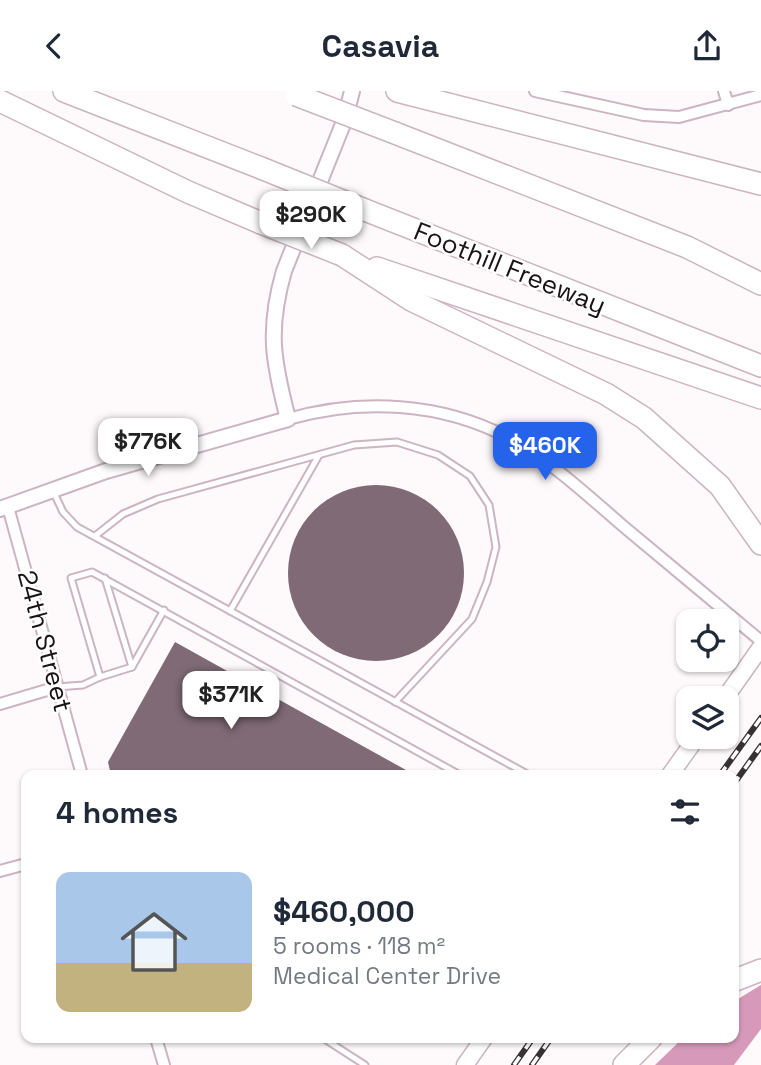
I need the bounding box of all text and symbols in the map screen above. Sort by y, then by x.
text: Casavia [322,26,439,66]
icon: back [35,27,73,65]
icon: share [688,27,726,65]
pin: $290K [262,191,360,251]
text: $290K [275,199,347,229]
street label: Foothill Freeway [409,214,611,322]
pin: $776K [99,419,197,478]
pin: $460K [496,423,594,482]
text: $776K [114,426,182,456]
text: $460K [509,430,581,460]
street label: 24th Street [10,566,80,716]
map controls [676,609,739,749]
button: locate [676,609,739,672]
pin: $371K [182,671,280,731]
text: $371K [198,679,264,709]
button: layers [676,686,739,749]
text: 4 homes [56,793,178,832]
icon: filters [666,793,704,831]
text: $460,000 [273,892,415,931]
icon: home [112,900,196,984]
text: 5 rooms · 118 m² [273,931,445,961]
text: Medical Center Drive [273,961,501,991]

